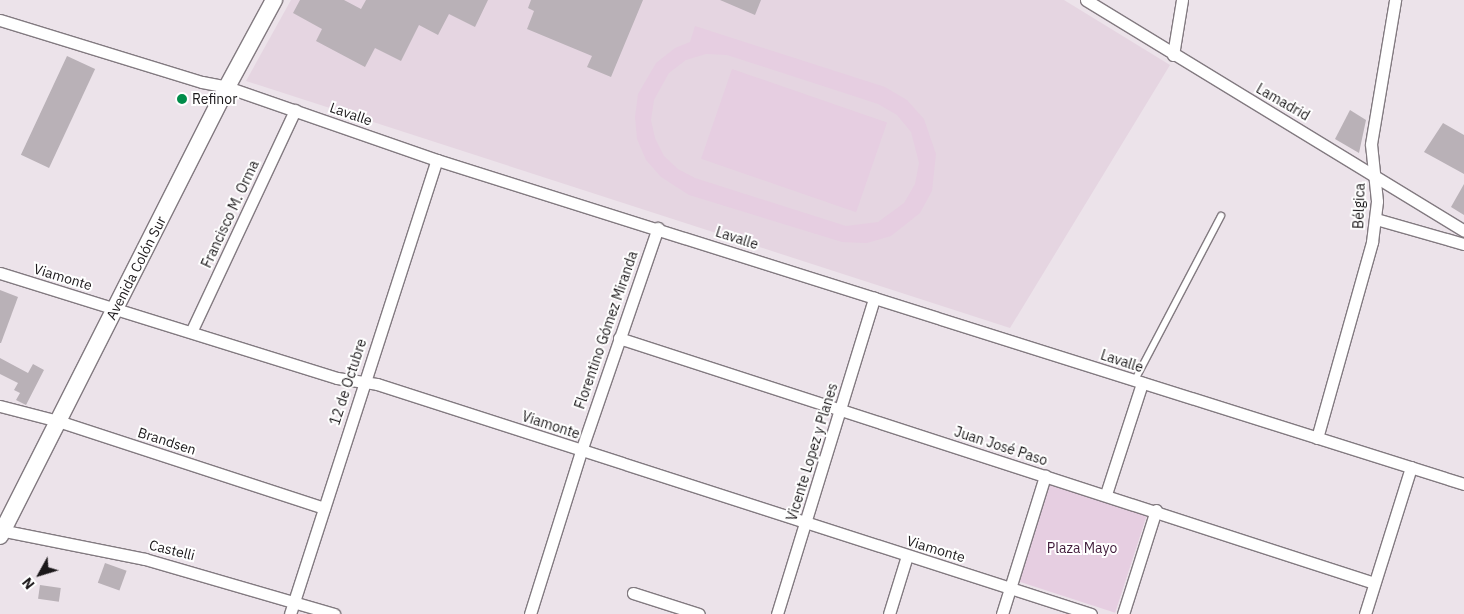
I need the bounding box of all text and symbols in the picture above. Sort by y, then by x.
street label: Lamadrid [1253,80,1313,124]
place label: Refinor [192,91,237,107]
marker: Refinor [176,93,188,105]
street label: Lavalle [328,99,374,129]
street label: Francisco M. Orma [198,158,262,270]
street label: Bélgica [1350,183,1368,229]
street label: Avenida Colón Sur [103,213,169,323]
street label: Lavalle [714,223,760,253]
street label: Florentino Gómez Miranda [571,249,641,411]
street label: Viamonte [32,260,94,294]
street label: 12 de Octubre [326,337,370,427]
street label: Lavalle [1099,346,1145,376]
street label: Vicente Lopez y Planes [783,381,841,523]
street label: Viamonte [520,408,582,442]
street label: Juan José Paso [952,423,1050,469]
street label: Brandsen [136,424,198,458]
street label: Viamonte [905,532,967,566]
street label: Castelli [147,536,197,564]
park label: Plaza Mayo [1047,540,1117,556]
north arrow [15,549,65,599]
text: N [18,574,39,593]

